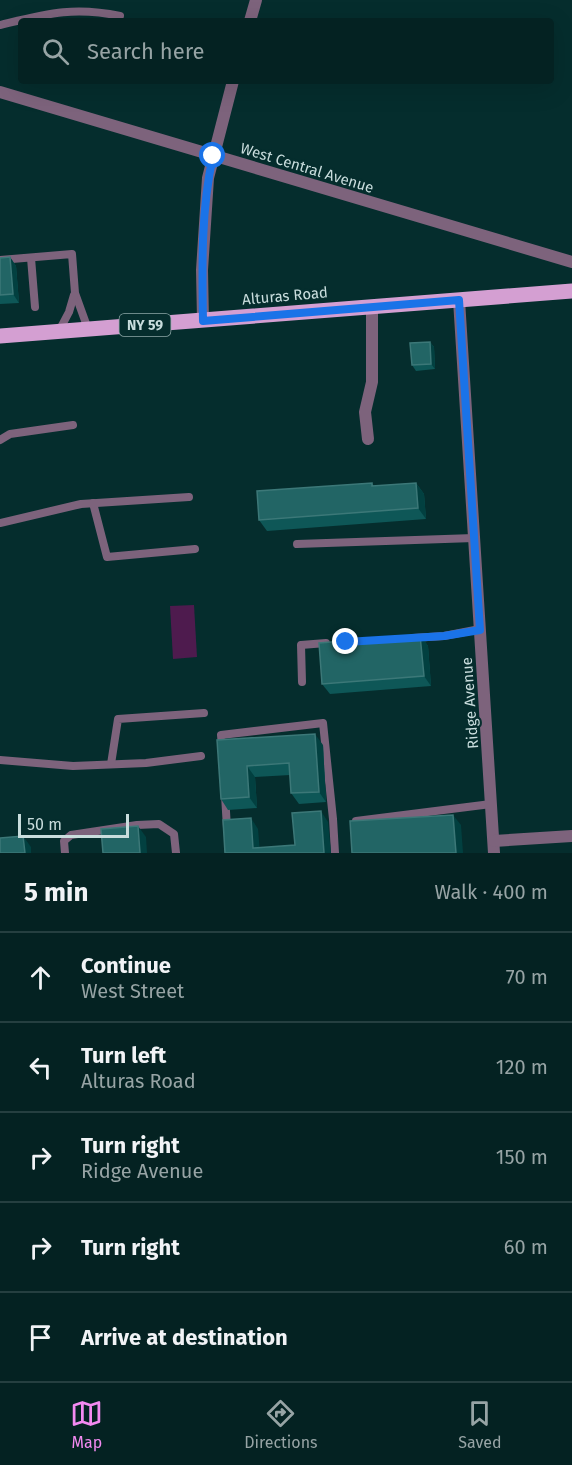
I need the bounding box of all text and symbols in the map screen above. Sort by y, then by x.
search box [18,18,554,84]
icon: search [39,35,72,68]
text: Search here [87,38,205,65]
street label: West Central Avenue [238,139,376,197]
route start [199,142,225,168]
street label: Alturas Road [241,283,329,309]
road number: NY 59 [120,314,170,336]
route end [332,628,358,654]
street label: Ridge Avenue [458,657,482,749]
scale bar [18,811,129,838]
text: 50 m [27,815,62,834]
text: 5 min [24,877,88,908]
text: Walk · 400 m [435,880,548,904]
text: Continue [81,952,171,979]
icon: ahead [24,961,57,994]
text: 70 m [506,965,548,989]
text: West Street [81,979,184,1003]
text: Turn left [81,1042,166,1069]
icon: left [24,1051,57,1084]
text: 120 m [496,1055,548,1079]
text: Alturas Road [81,1069,196,1093]
text: Turn right [81,1132,180,1159]
icon: right [24,1141,57,1174]
text: 150 m [496,1145,548,1169]
text: Ridge Avenue [81,1159,203,1183]
icon: right [24,1231,57,1264]
text: Turn right [81,1234,180,1261]
text: 60 m [504,1235,548,1259]
icon: arrive [24,1321,57,1354]
text: Arrive at destination [81,1324,288,1351]
tab: Map [70,1397,103,1452]
tab: Directions [244,1397,318,1452]
tab: Saved [458,1397,502,1452]

